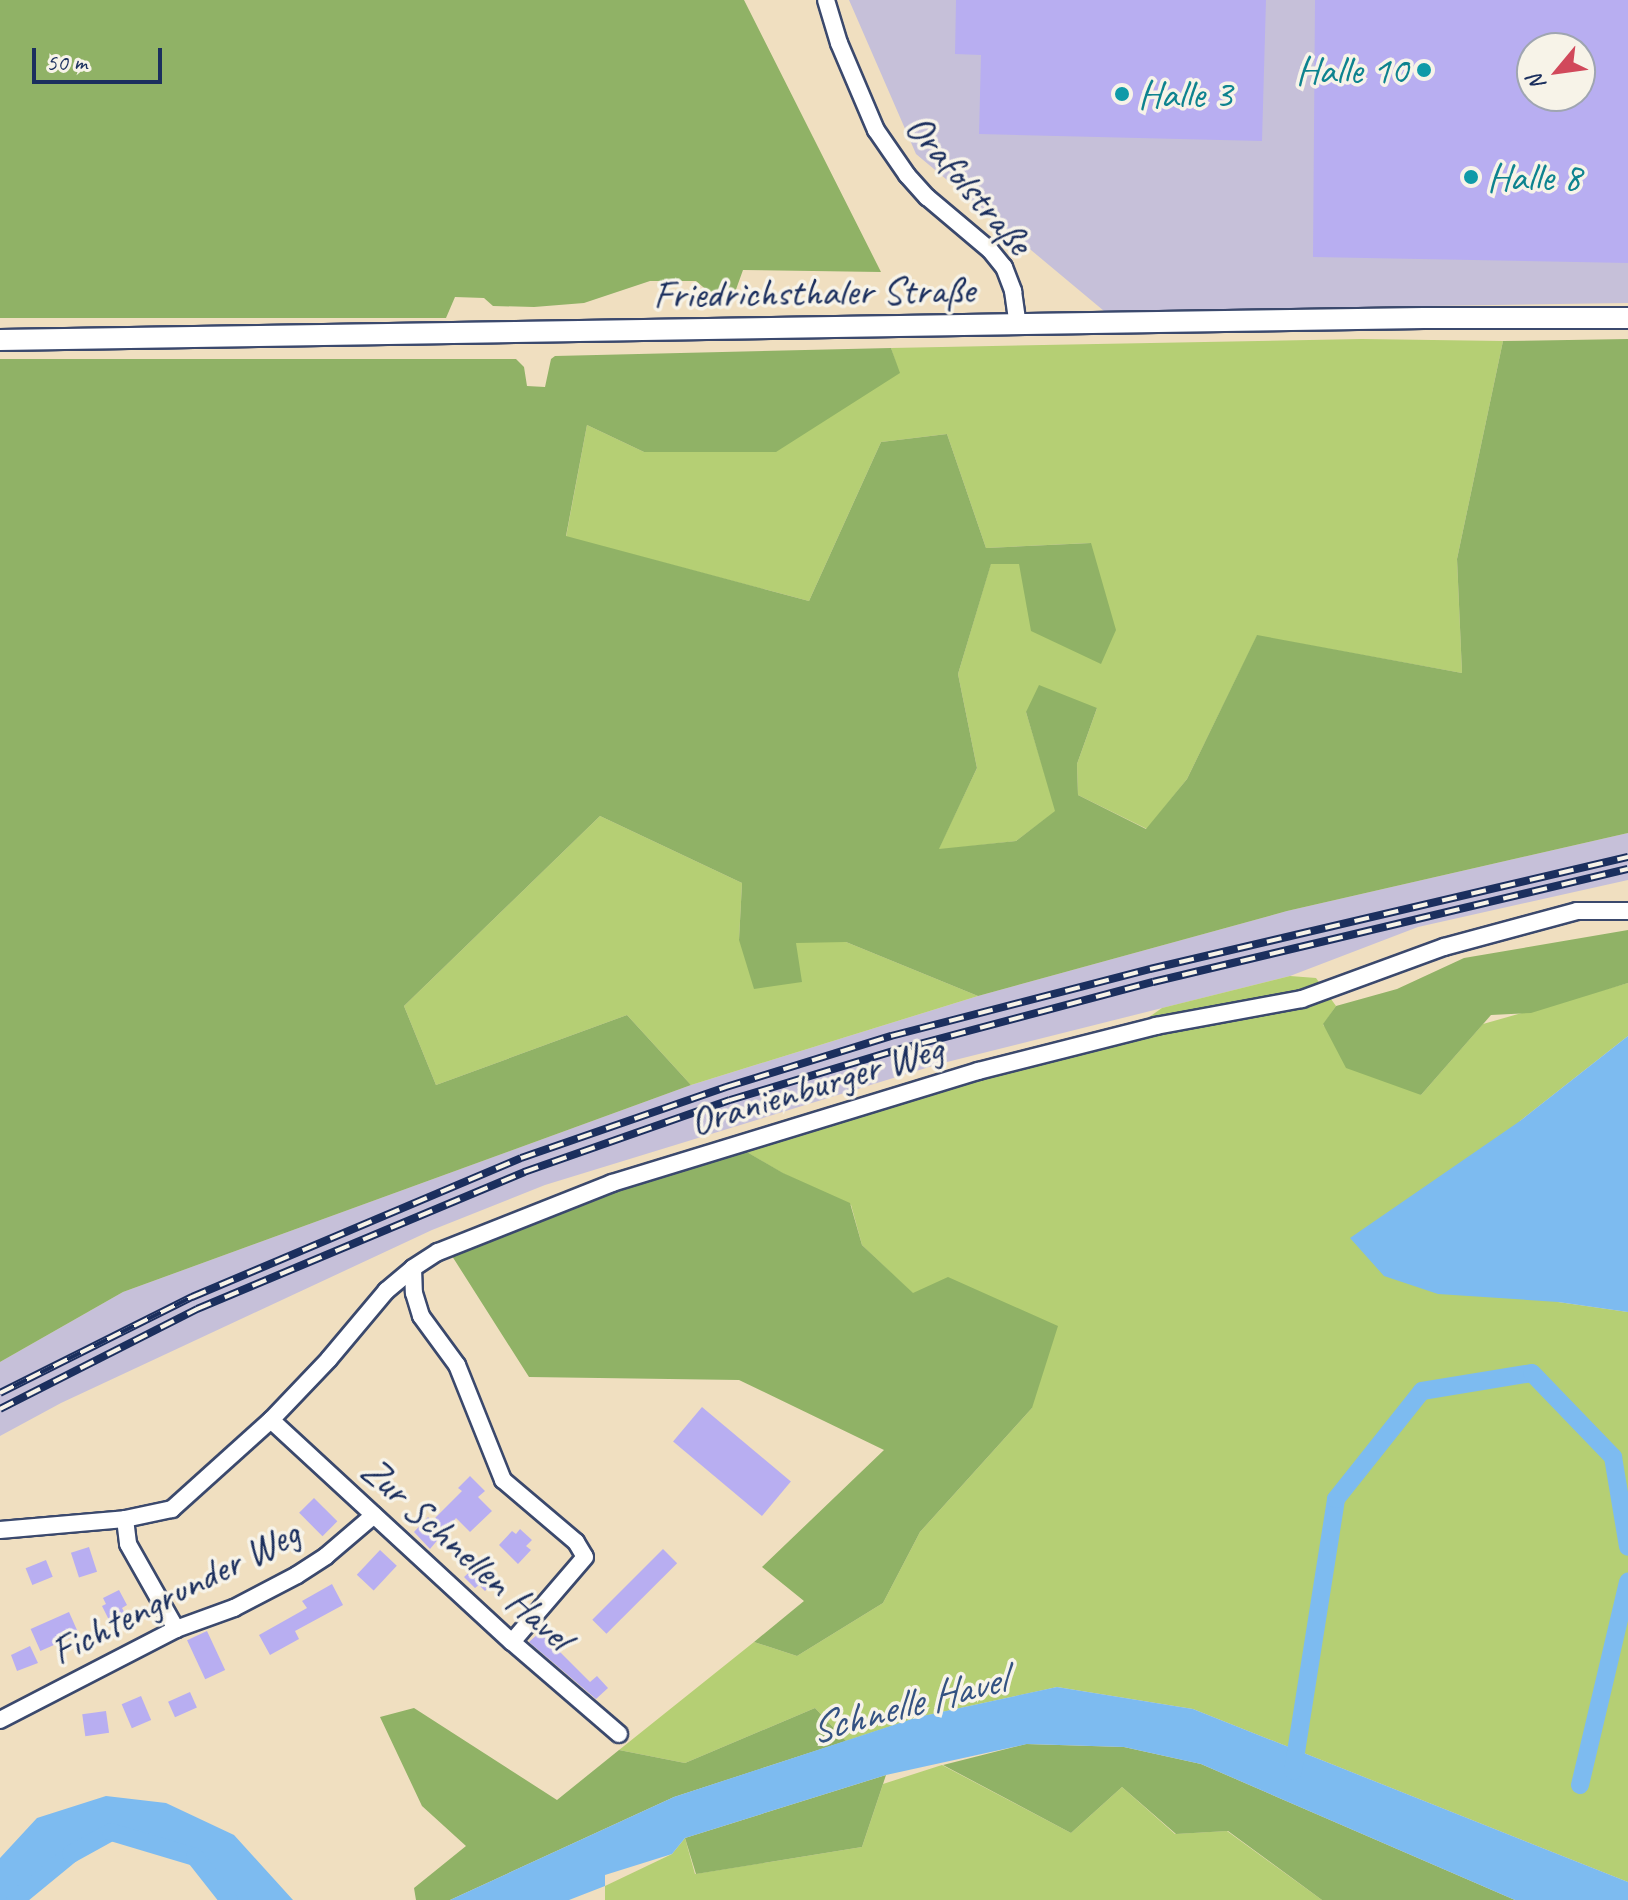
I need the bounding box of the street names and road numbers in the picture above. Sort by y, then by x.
street label: Orafolstraße [895,104,1043,264]
street label: Friedrichsthaler Straße [652,265,976,319]
street label: Oranienburger Weg [684,1024,948,1146]
street label: Zur Schnellen Havel [352,1446,582,1660]
street label: Fichtengrunder Weg [42,1509,308,1675]

